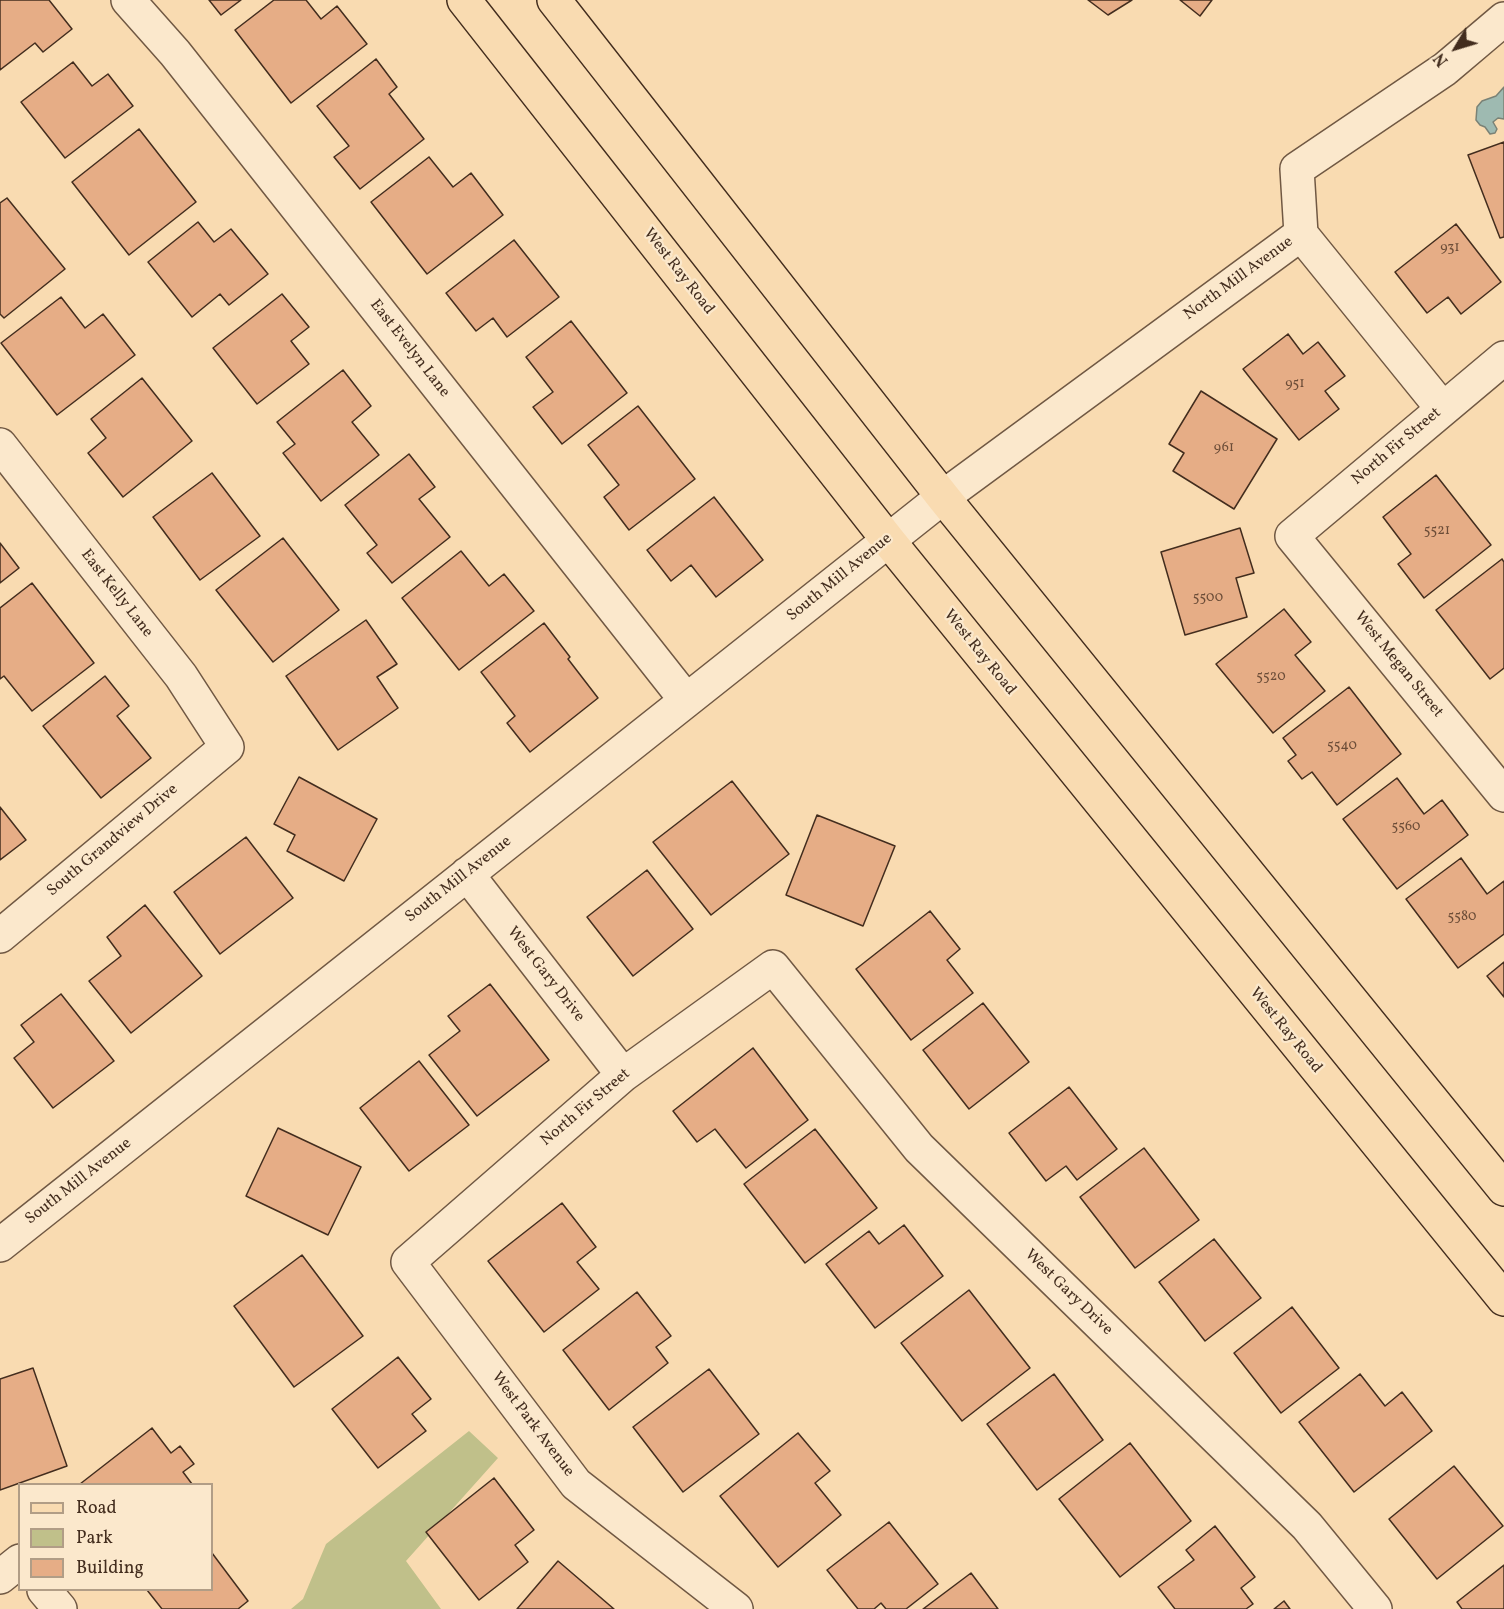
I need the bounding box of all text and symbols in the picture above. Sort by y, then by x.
north arrow [1426,18,1486,78]
text: N [1430,48,1454,70]
street label: West Ray Road [638,225,718,319]
street label: North Mill Avenue [1181,233,1297,325]
house number: 931 [1440,240,1460,256]
street label: East Evelyn Lane [365,296,453,402]
house number: 951 [1285,376,1305,392]
street label: North Fir Street [1348,404,1446,490]
house number: 961 [1214,440,1234,456]
house number: 5521 [1424,523,1450,539]
street label: South Mill Avenue [784,530,896,626]
street label: East Kelly Lane [76,546,156,642]
house number: 5500 [1193,590,1223,606]
street label: West Ray Road [939,606,1019,700]
street label: West Megan Street [1349,608,1447,722]
house number: 5520 [1256,669,1286,685]
house number: 5540 [1327,738,1357,754]
street label: South Grandview Drive [44,781,182,901]
house number: 5560 [1392,819,1420,835]
street label: South Mill Avenue [402,833,516,927]
house number: 5580 [1448,909,1476,925]
street label: West Gary Drive [502,924,588,1026]
street label: West Ray Road [1245,984,1325,1078]
street label: North Fir Street [537,1065,635,1151]
street label: South Mill Avenue [22,1135,136,1229]
street label: West Gary Drive [1020,1246,1116,1340]
street label: West Park Avenue [486,1369,578,1481]
legend [18,1483,213,1591]
text: Road [76,1496,117,1521]
text: Park [76,1526,113,1551]
text: Building [76,1556,144,1581]

